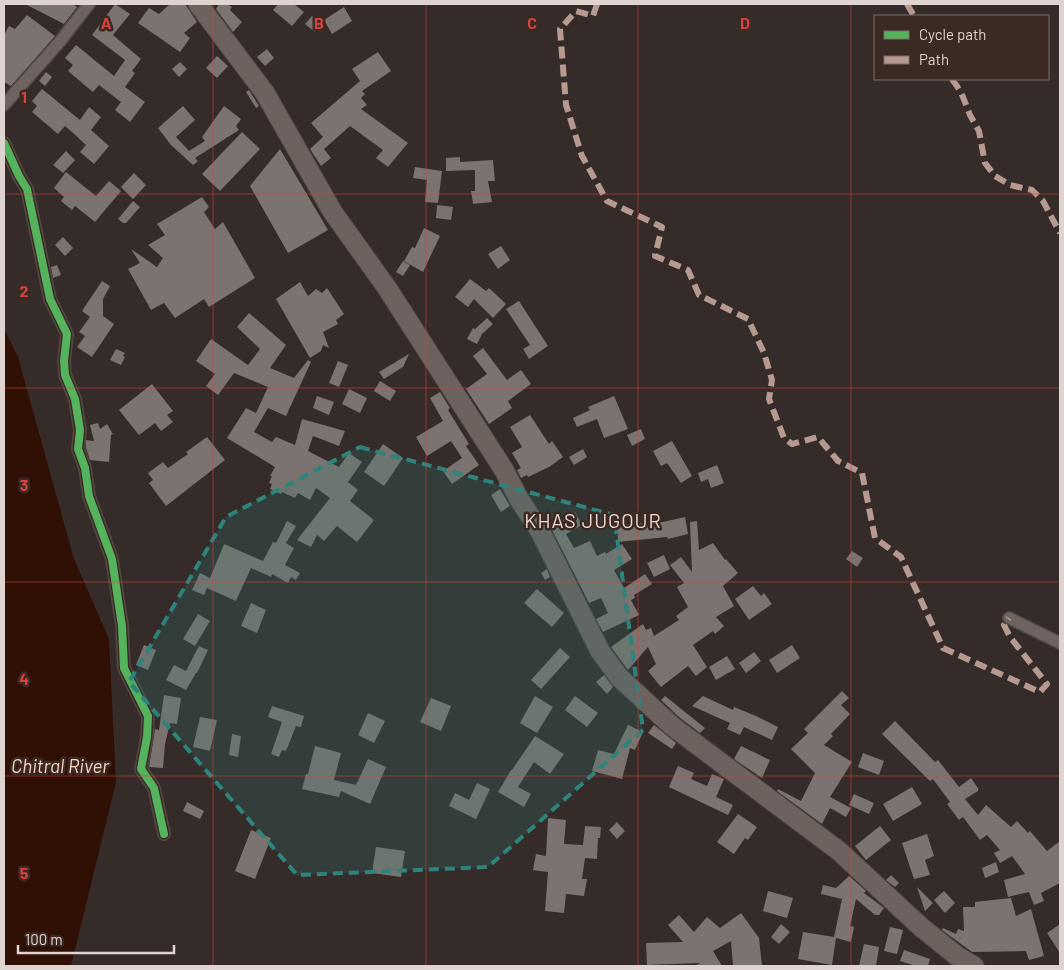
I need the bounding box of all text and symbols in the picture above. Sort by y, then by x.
text: A [101,13,112,32]
text: B [314,13,324,32]
text: C [527,13,537,32]
text: D [740,13,750,32]
legend [874,15,1049,80]
text: Cycle path [919,25,986,43]
text: Path [919,50,949,68]
text: 1 [21,87,27,106]
text: 2 [20,281,29,300]
text: 3 [20,475,28,494]
district label: KHAS JUGOUR [524,508,662,532]
text: 4 [19,669,29,688]
water label: Chitral River [11,754,110,777]
text: 5 [20,863,29,882]
scale bar [18,922,174,954]
text: 100 m [25,930,63,948]

